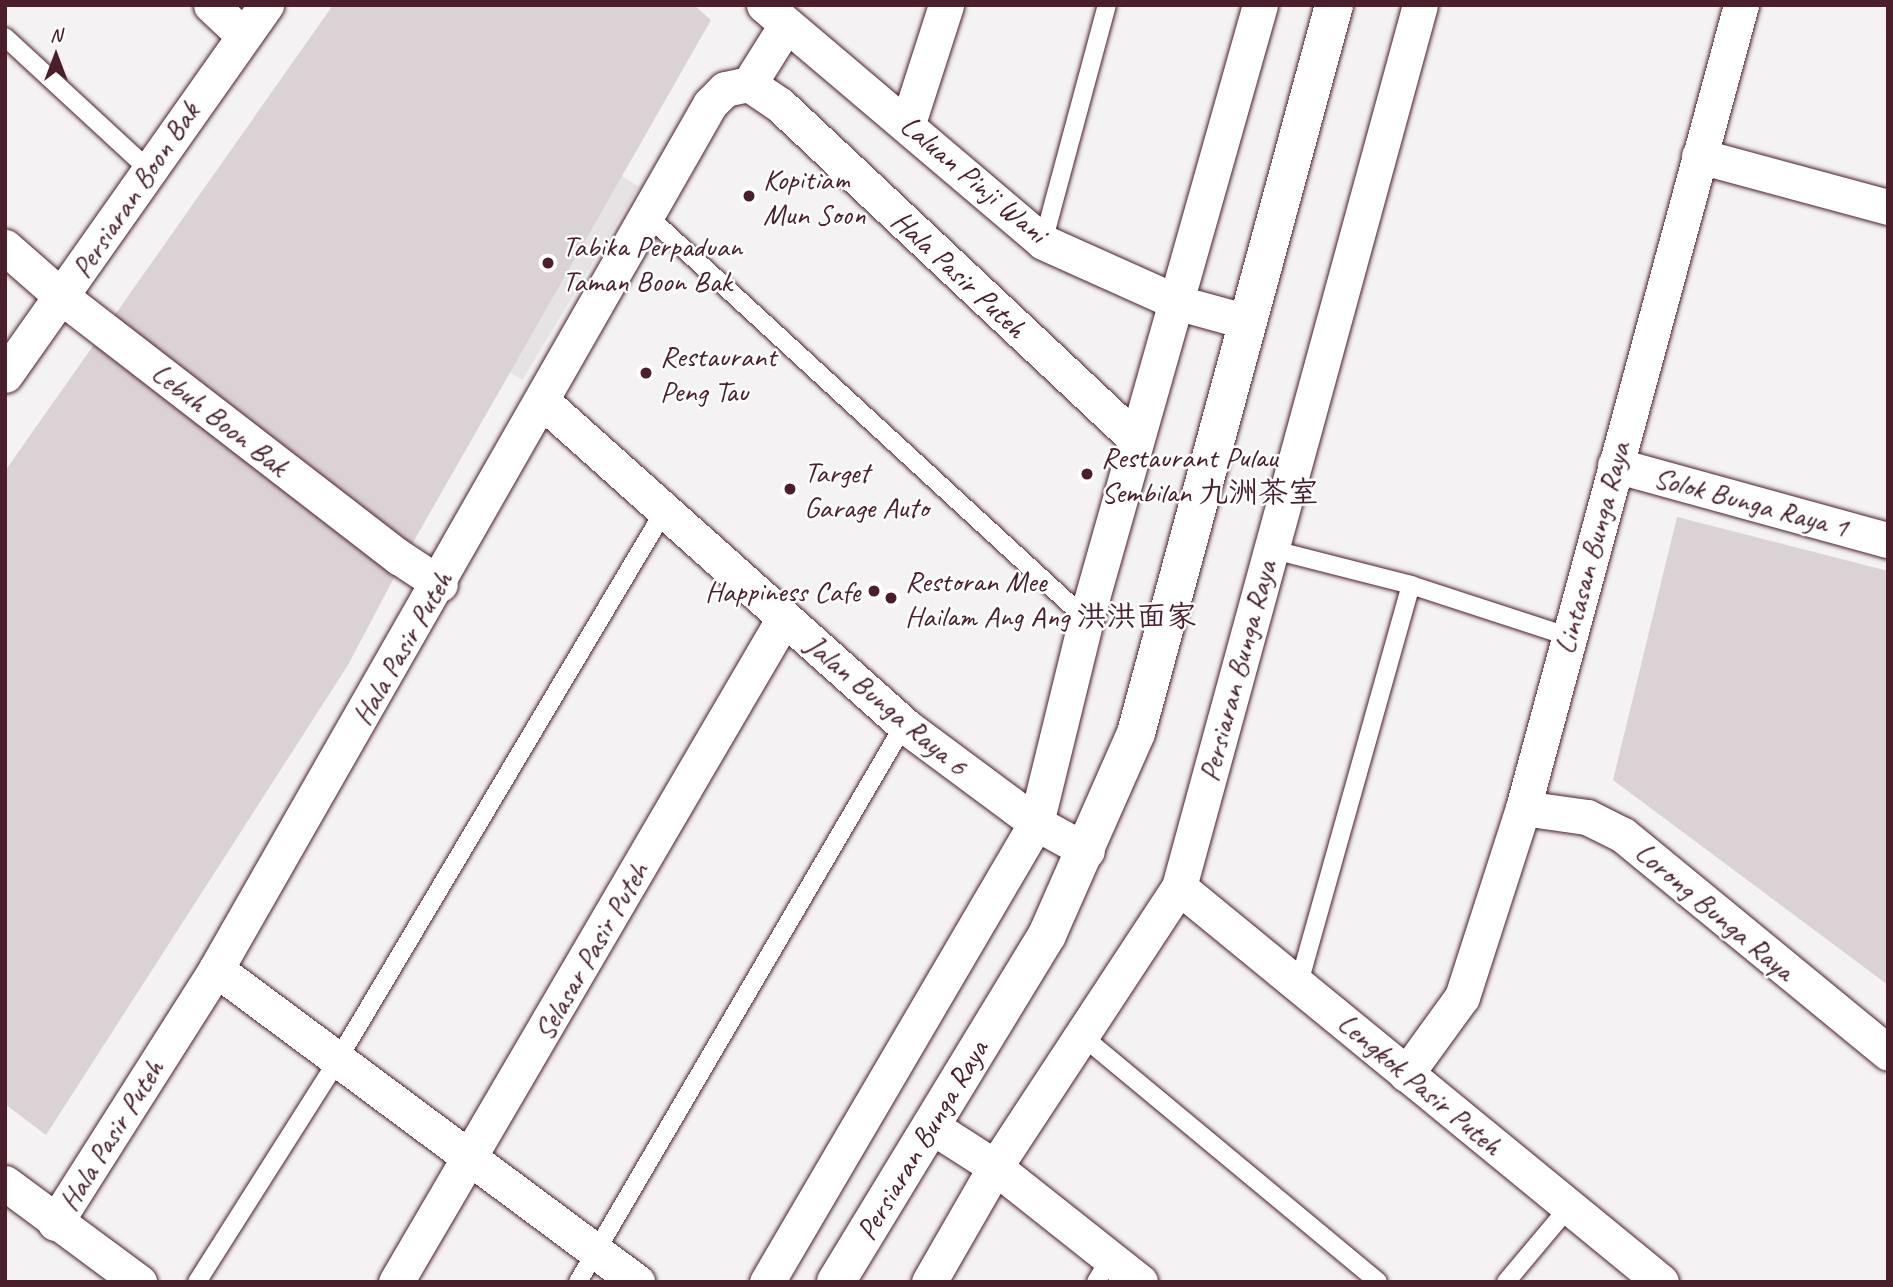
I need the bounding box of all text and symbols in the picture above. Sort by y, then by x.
north arrow [21,21,91,91]
text: N [50,23,62,47]
street label: Persiaran Boon Bak [63,95,207,285]
street label: Laluan Pinji Wani [893,107,1055,251]
place label: Kopitiam Mun Soon [763,161,865,232]
marker: Kopitiam Mun Soon [741,188,757,204]
street label: Hala Pasir Puteh [884,202,1034,346]
place label: Tabika Perpaduan Taman Boon Bak [562,228,742,298]
marker: Tabika Perpaduan Taman Boon Bak [540,255,556,271]
place label: Restaurant Peng Tau [660,338,776,408]
street label: Lebuh Boon Bak [144,354,296,484]
marker: Restaurant Peng Tau [638,365,654,381]
street label: Lintasan Bunga Raya [1546,438,1638,658]
place label: Restaurant Pulau Sembilan 九洲茶室 [1101,439,1318,510]
place label: Target Garage Auto [804,454,929,524]
street label: Solok Bunga Raya 1 [1650,459,1852,545]
marker: Restaurant Pulau Sembilan 九洲茶室 [1079,466,1095,482]
marker: Target Garage Auto [782,481,798,497]
street label: Persiaran Bunga Raya [1190,557,1284,785]
place label: Restoran Mee Hailam Ang Ang 洪洪面家 [905,563,1196,634]
street label: Hala Pasir Puteh [344,565,460,731]
place label: Happiness Cafe [705,573,860,609]
marker: Happiness Cafe [866,583,882,599]
marker: Restoran Mee Hailam Ang Ang 洪洪面家 [883,590,899,606]
street label: Jalan Bunga Raya 6 [798,627,976,783]
street label: Lorong Bunga Raya [1628,834,1802,988]
street label: Selasar Pasir Puteh [526,856,656,1046]
street label: Lengkok Pasir Puteh [1330,1005,1510,1163]
street label: Persiaran Bunga Raya [848,1033,996,1247]
street label: Hala Pasir Puteh [50,1053,172,1217]

